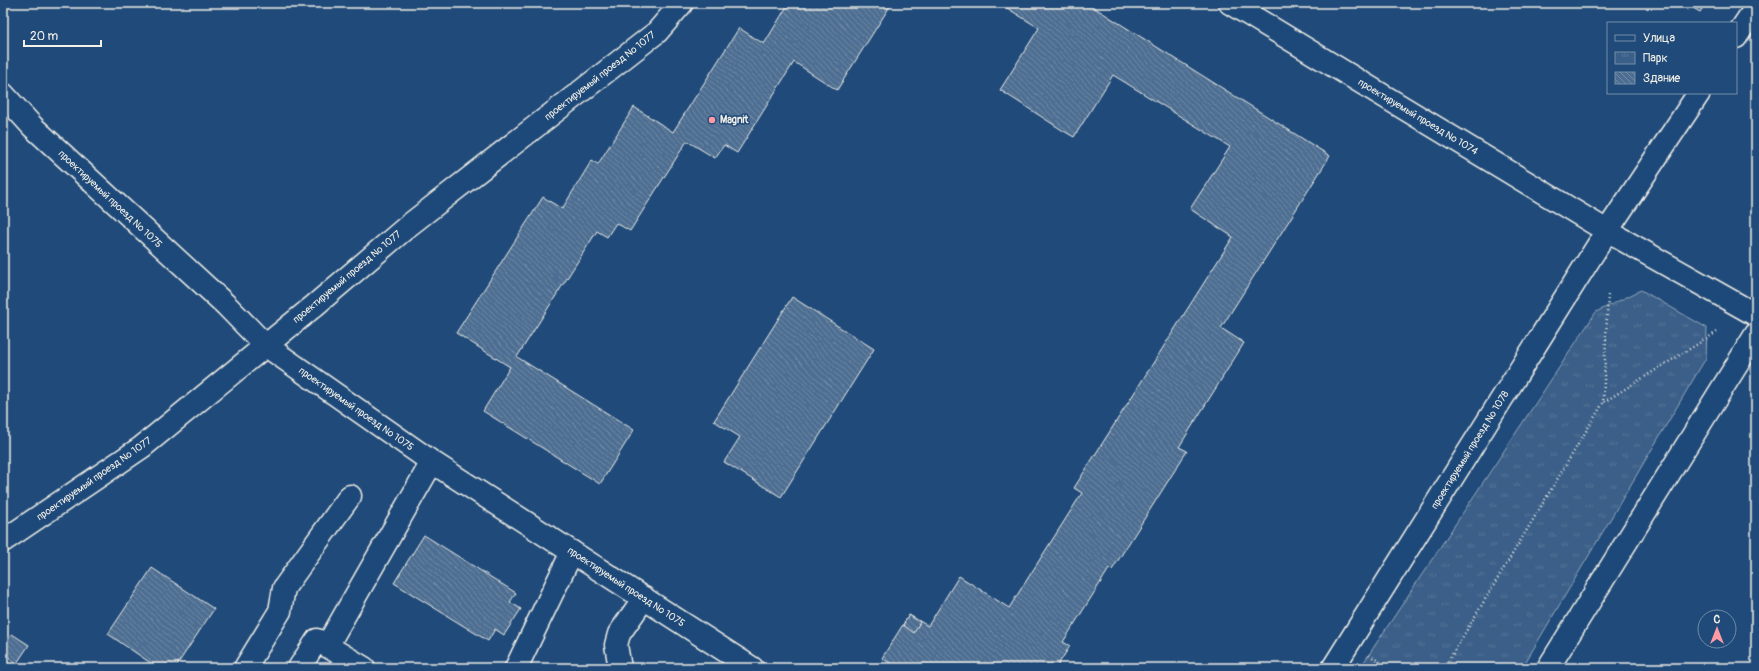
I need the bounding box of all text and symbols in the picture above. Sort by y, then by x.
scale bar [24,22,101,48]
legend [1607,22,1737,94]
text: 20 m [30,29,59,44]
street label: проектируемый проезд № 1077 [542,29,658,123]
text: Улица [1643,31,1675,46]
text: Парк [1643,51,1668,66]
text: Здание [1643,71,1680,86]
street label: проектируемый проезд № 1074 [1356,76,1480,158]
place label: Magnit [720,114,749,126]
marker: Magnit [707,115,717,125]
street label: проектируемый проезд № 1075 [56,148,164,250]
street label: проектируемый проезд № 1077 [291,228,404,326]
street label: проектируемый проезд № 1075 [296,365,416,453]
street label: проектируемый проезд № 1078 [1429,389,1511,511]
street label: проектируемый проезд № 1077 [34,434,154,523]
street label: проектируемый проезд № 1075 [565,545,687,629]
north arrow [1697,609,1737,649]
text: С [1714,613,1721,626]

